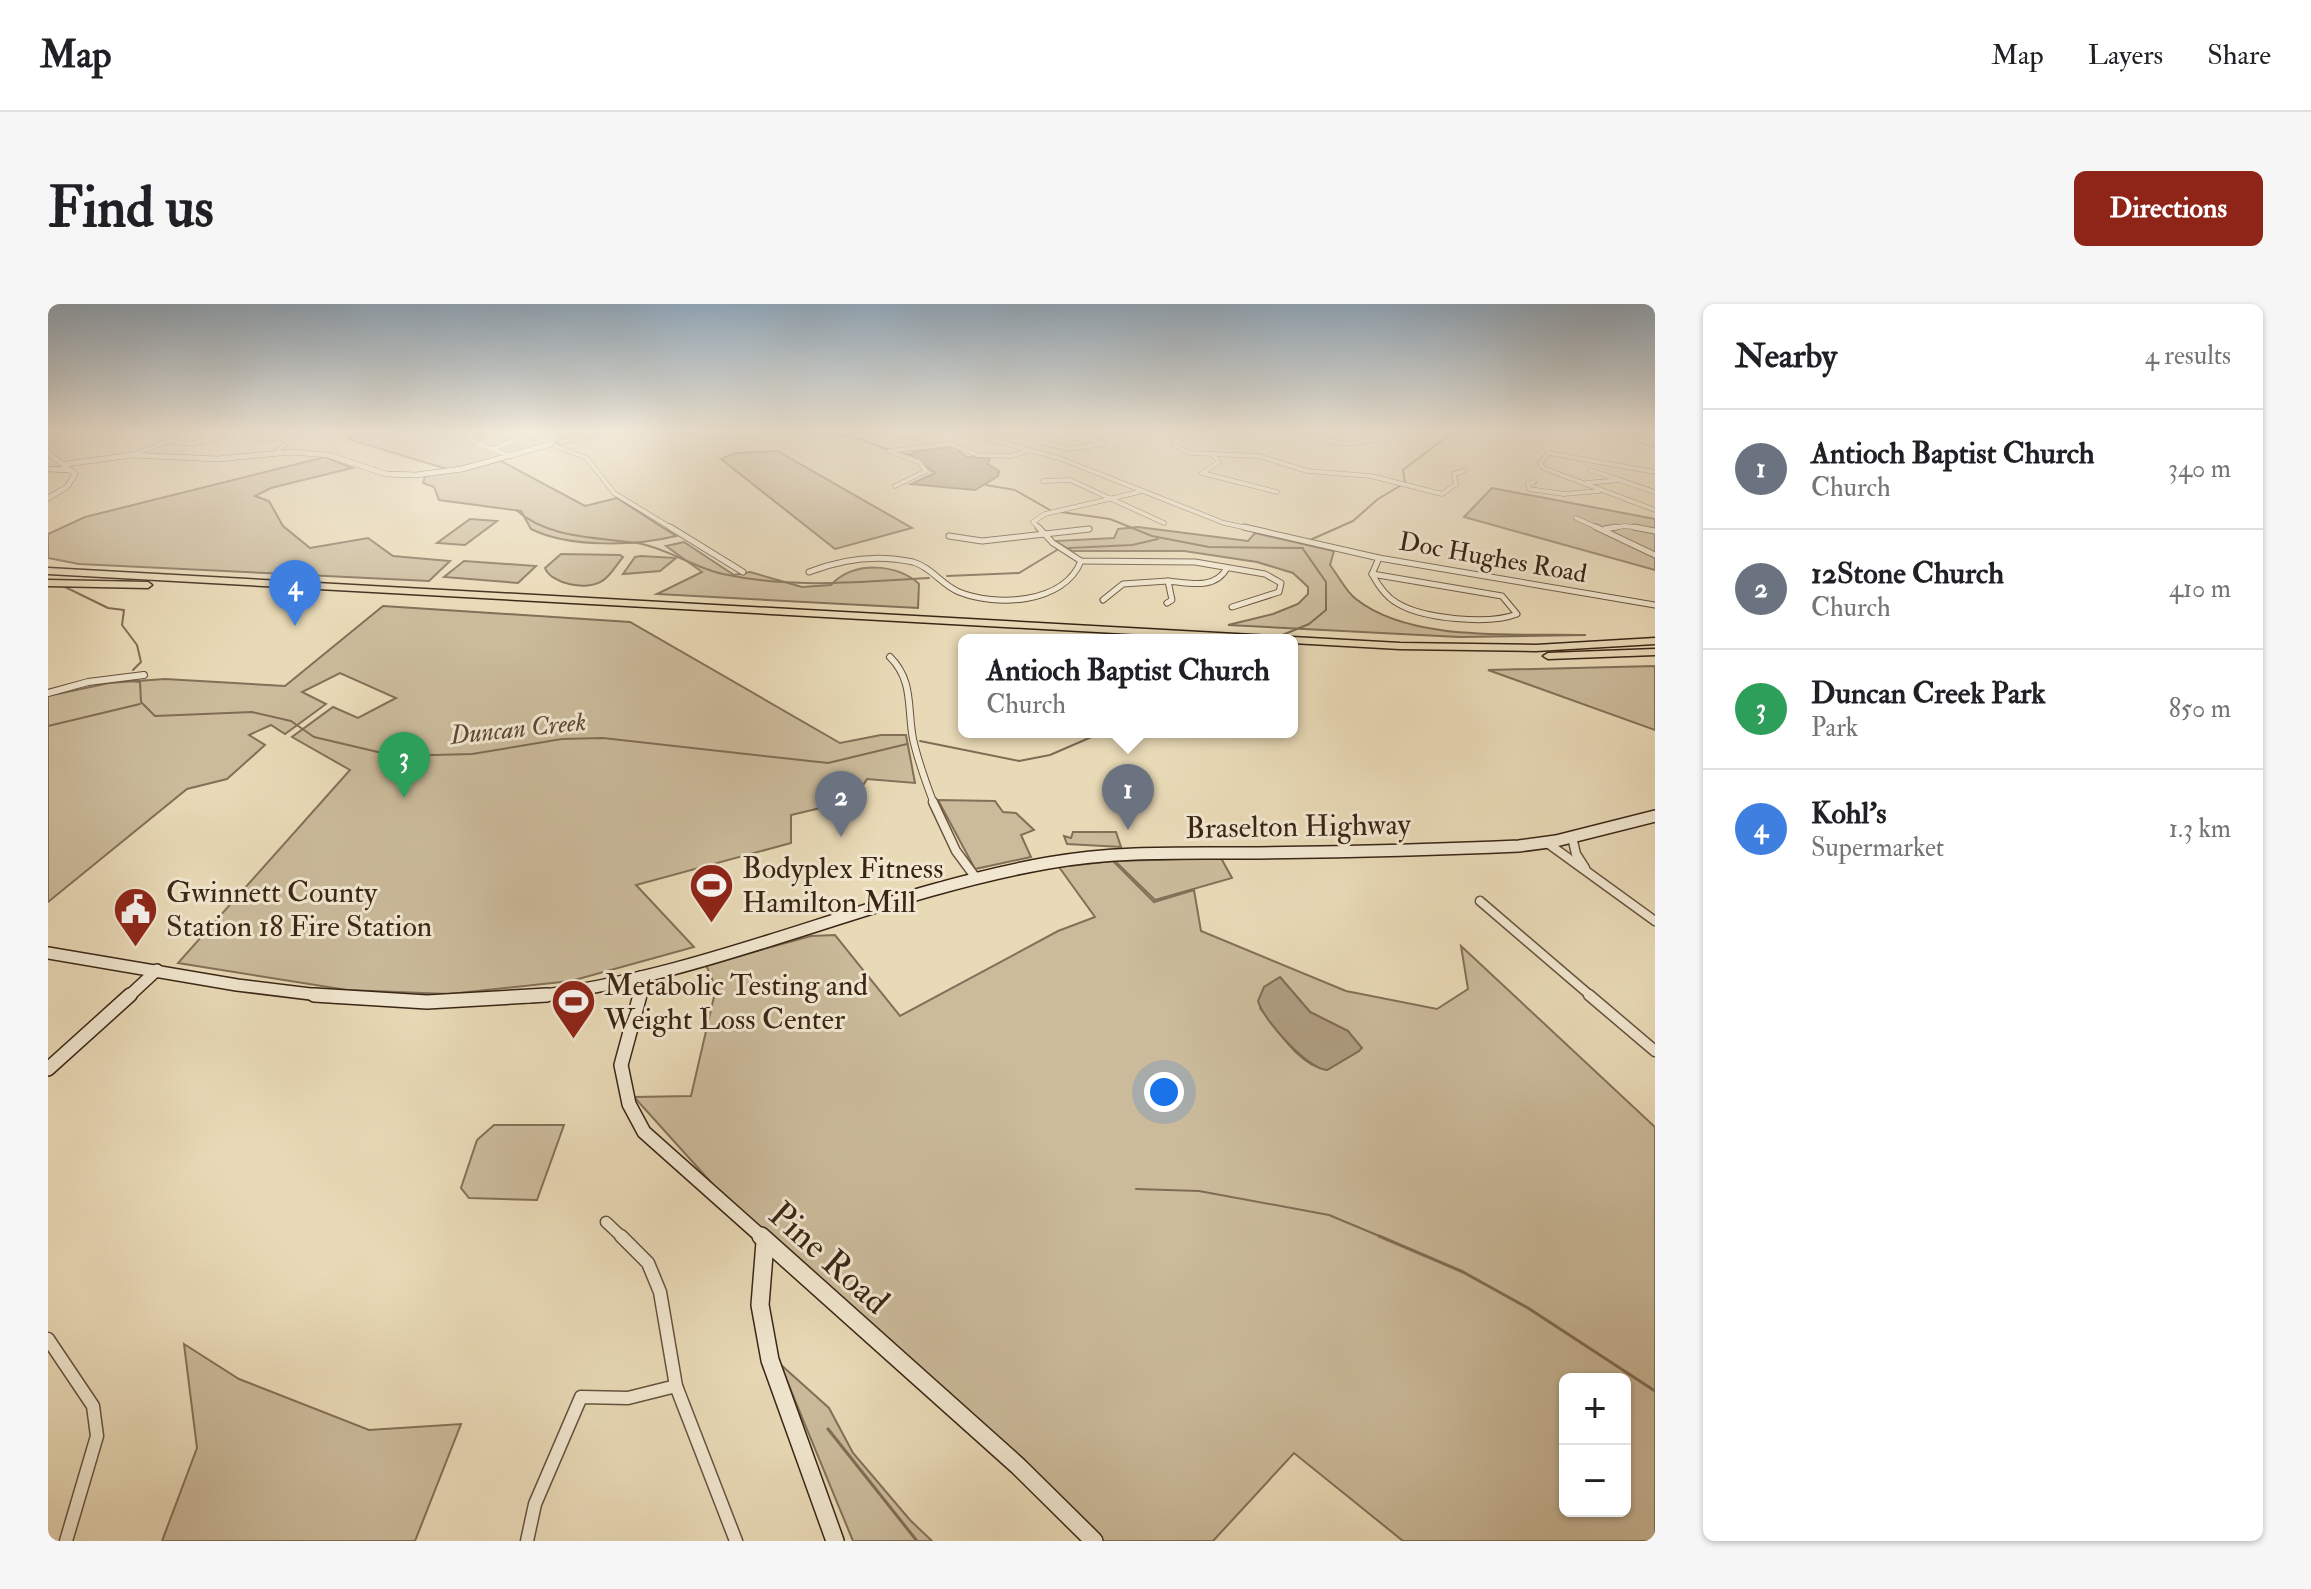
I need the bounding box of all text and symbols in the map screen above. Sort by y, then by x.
text: Map [40,31,111,79]
text: Map [1991,38,2044,73]
text: Layers [2088,38,2163,73]
text: Share [2207,38,2271,73]
button: Directions [2074,171,2263,246]
text: Find us [48,173,214,244]
text: Nearby [1735,335,1837,378]
text: 4 results [2145,340,2231,372]
text: Antioch Baptist Church [1811,435,2095,472]
text: 1 [1756,453,1766,485]
text: 340 m [2168,453,2231,485]
text: Church [1811,472,1891,504]
street label: Doc Hughes Road [1396,526,1589,590]
text: 12Stone Church [1811,555,2004,592]
pin: 4 [269,560,321,626]
text: 2 [1754,573,1768,605]
text: 410 m [2169,573,2231,605]
text: Church [1811,592,1891,624]
popup [958,634,1298,738]
text: Antioch Baptist Church [986,652,1270,689]
text: Duncan Creek Park [1811,675,2046,712]
text: Church [986,689,1066,721]
text: 3 [1756,693,1766,725]
text: 850 m [2169,693,2231,725]
water label: Duncan Creek [448,706,588,752]
text: Park [1811,712,1858,744]
pin: 3 [378,732,430,798]
pin: 1 [1102,764,1154,830]
pin: 2 [815,771,867,837]
text: Kohl's [1811,795,1887,832]
street label: Braselton Highway [1185,806,1412,847]
text: 4 [1754,813,1768,845]
text: 1.3 km [2169,813,2231,845]
text: Supermarket [1811,832,1944,864]
place label: Bodyplex Fitness Hamilton Mill [742,850,943,921]
sports icon: Bodyplex Fitness Hamilton Mill [687,861,735,924]
place label: Gwinnett County Station 18 Fire Station [166,874,432,945]
public building icon: Gwinnett County Station 18 Fire Station [111,885,159,948]
place label: Metabolic Testing and Weight Loss Center [603,967,868,1038]
sports icon: Metabolic Testing and Weight Loss Center [549,978,597,1041]
your location [1144,1072,1184,1112]
street label: Pine Road [759,1192,899,1324]
map controls [1559,1373,1631,1517]
button: + [1559,1373,1631,1445]
button: − [1559,1445,1631,1517]

